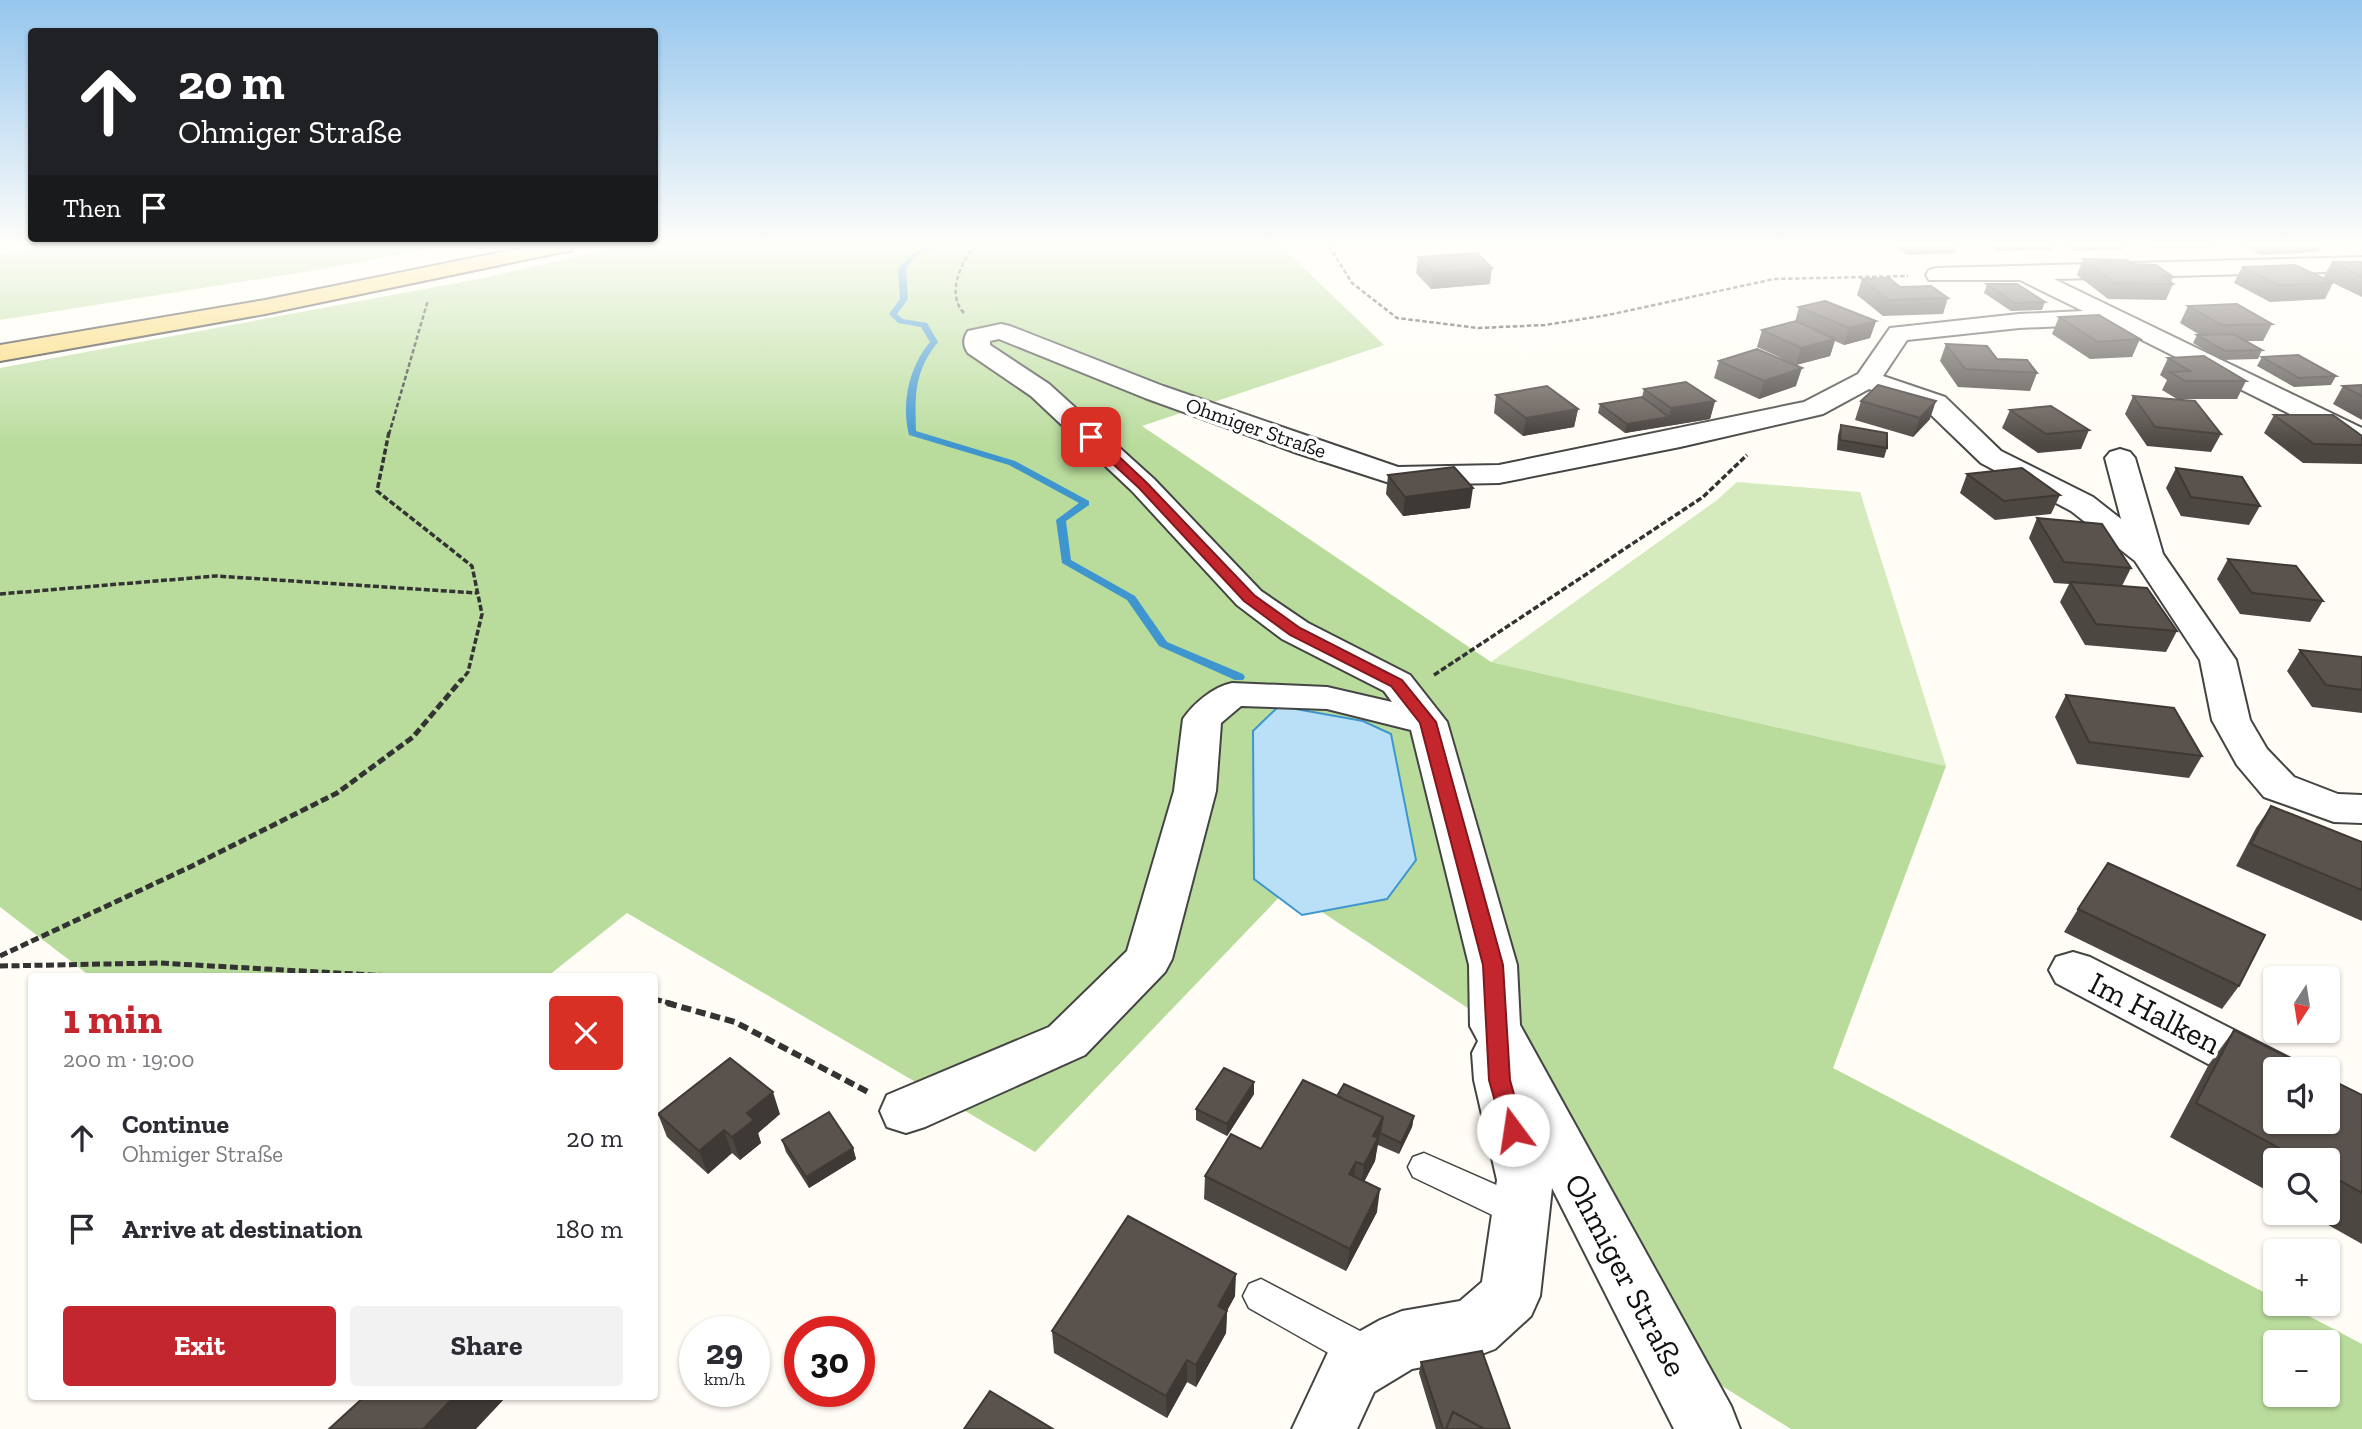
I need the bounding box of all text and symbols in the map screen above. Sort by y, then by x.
text: 20 m [178,53,285,112]
icon: ahead [63,56,154,147]
text: Ohmiger Straße [178,113,402,151]
icon: arrive [135,189,173,227]
text: Then [63,192,121,224]
street label: Ohmiger Straße [1183,392,1330,463]
pin [1061,407,1121,467]
icon: arrive [1072,418,1110,456]
street label: Im Halken [2083,964,2228,1063]
north arrow [2263,966,2340,1043]
map controls [2263,966,2340,1407]
text: 1 min [63,993,162,1044]
button: close [549,996,623,1070]
text: 200 m · 19:00 [63,1045,195,1073]
button: sound [2263,1057,2340,1134]
position arrow [1476,1093,1550,1167]
text: Continue [122,1108,229,1140]
icon: ahead [63,1119,101,1157]
text: 20 m [566,1122,623,1154]
text: Ohmiger Straße [122,1140,283,1168]
button: search [2263,1148,2340,1225]
street label: Ohmiger Straße [1557,1167,1695,1383]
icon: arrive [63,1210,101,1248]
text: Arrive at destination [122,1213,362,1245]
text: 180 m [556,1213,623,1245]
button: + [2263,1239,2340,1316]
button: Exit [63,1306,336,1386]
button: Share [350,1306,623,1386]
speed limit sign: 30 [784,1316,875,1407]
button: − [2263,1330,2340,1407]
text: 29 [706,1331,743,1373]
text: km/h [704,1368,745,1390]

